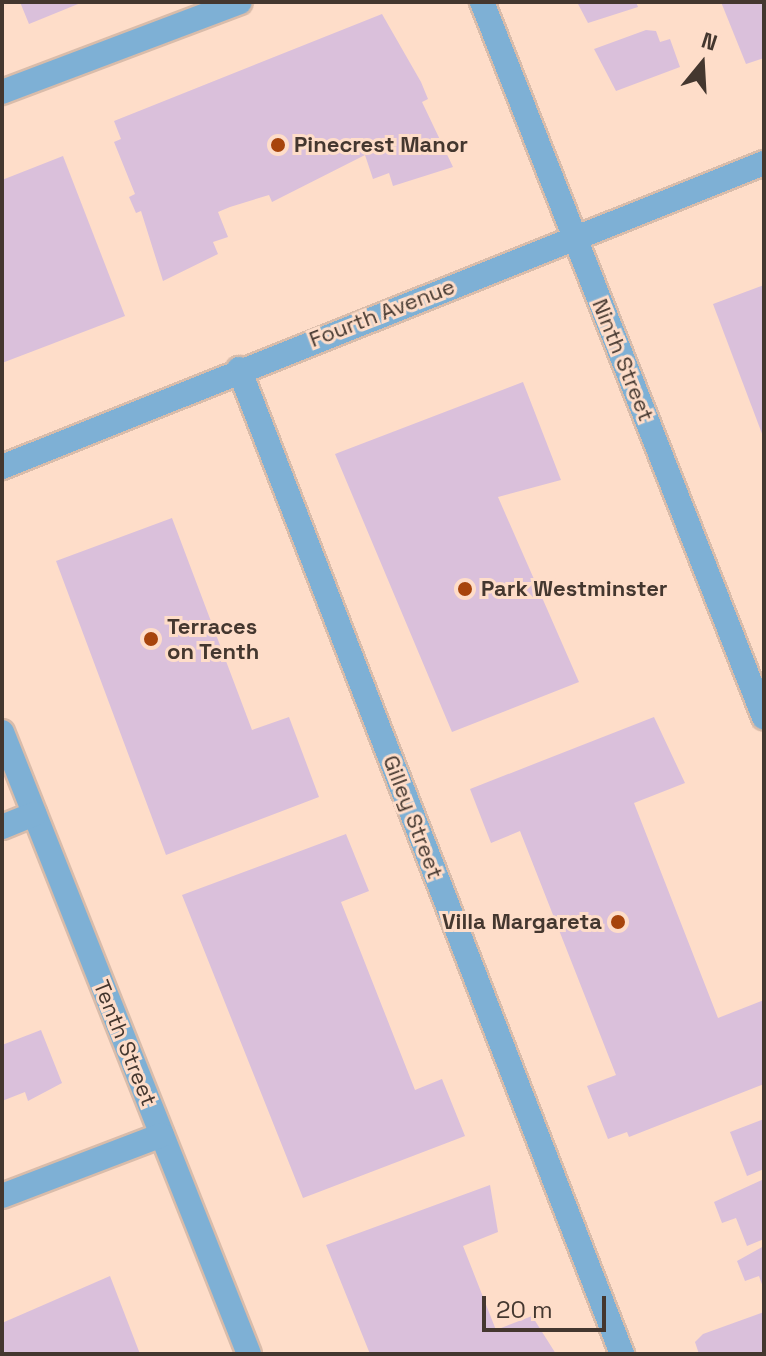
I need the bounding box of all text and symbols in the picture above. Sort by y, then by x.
north arrow [662,24,742,104]
text: N [698,26,721,57]
place label: Pinecrest Manor [294,132,468,158]
marker: Pinecrest Manor [269,136,287,154]
street label: Fourth Avenue [305,273,459,353]
street label: Ninth Street [586,295,660,425]
place label: Park Westminster [481,576,668,602]
marker: Park Westminster [456,580,474,598]
place label: Terraces on Tenth [167,613,260,664]
marker: Terraces on Tenth [142,630,160,648]
street label: Gilley Street [377,752,449,882]
place label: Villa Margareta [442,909,602,935]
marker: Villa Margareta [609,913,627,931]
street label: Tenth Street [88,976,162,1110]
scale bar [486,1280,610,1330]
text: 20 m [496,1294,553,1325]

